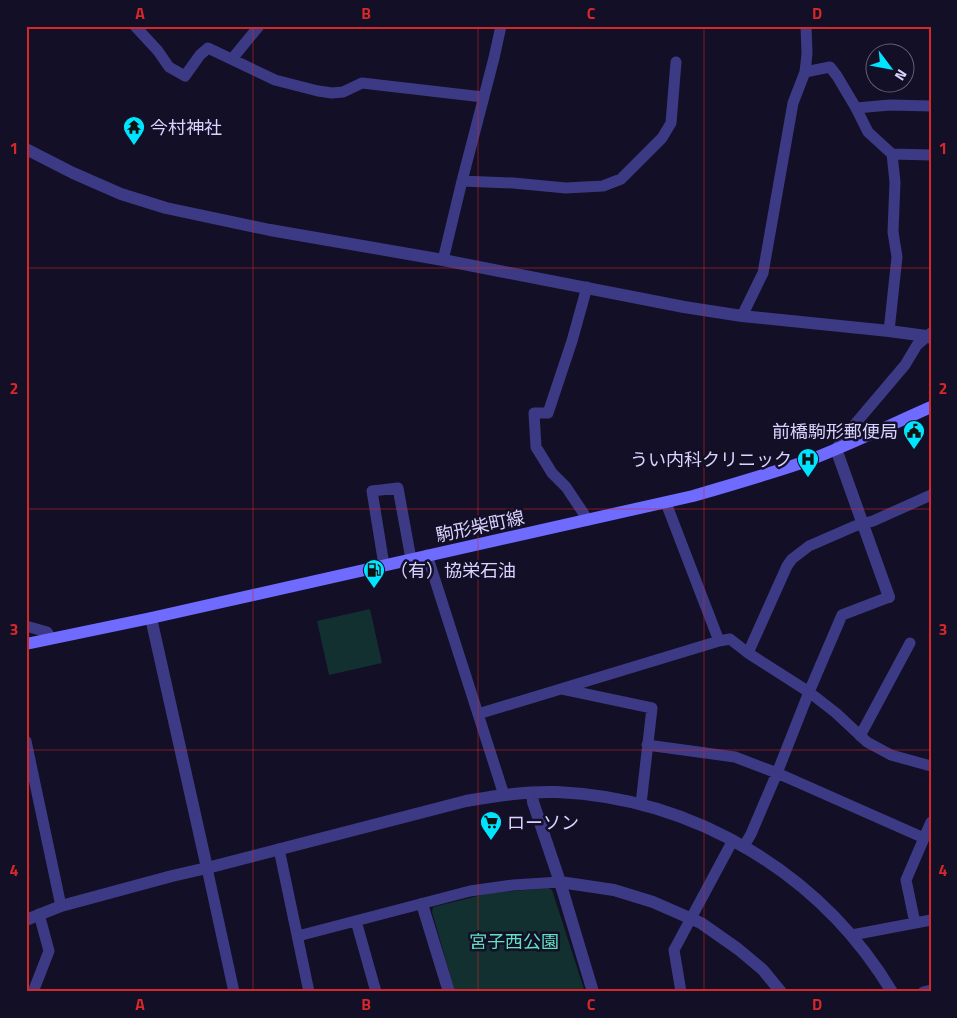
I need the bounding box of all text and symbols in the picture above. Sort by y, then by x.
text: A [135,1,145,25]
text: B [361,1,371,25]
text: C [587,1,596,25]
text: D [812,1,822,25]
north arrow [864,42,914,92]
text: N [890,65,913,85]
place label: 今村神社 [150,114,222,141]
temple icon: 今村神社 [122,115,146,146]
text: 1 [10,136,18,160]
text: 1 [939,136,947,160]
text: 2 [10,376,18,400]
text: 2 [939,376,947,400]
place label: 前橋駒形郵便局 [772,418,898,445]
public building icon: 前橋駒形郵便局 [902,419,926,450]
place label: うい内科クリニック [630,446,792,473]
hospital icon: うい内科クリニック [796,447,820,478]
street label: 駒形柴町線 [433,503,527,549]
place label: （有）協栄石油 [390,557,516,584]
fuel station icon: （有）協栄石油 [362,558,386,589]
text: 3 [10,617,18,641]
text: 3 [939,617,947,641]
place label: ローソン [507,809,579,836]
supermarket icon: ローソン [479,810,503,841]
text: 4 [10,858,19,882]
text: 4 [939,858,948,882]
park label: 宮子西公園 [469,928,559,955]
text: A [135,992,145,1016]
text: B [361,992,371,1016]
text: C [587,992,596,1016]
text: D [812,992,822,1016]

